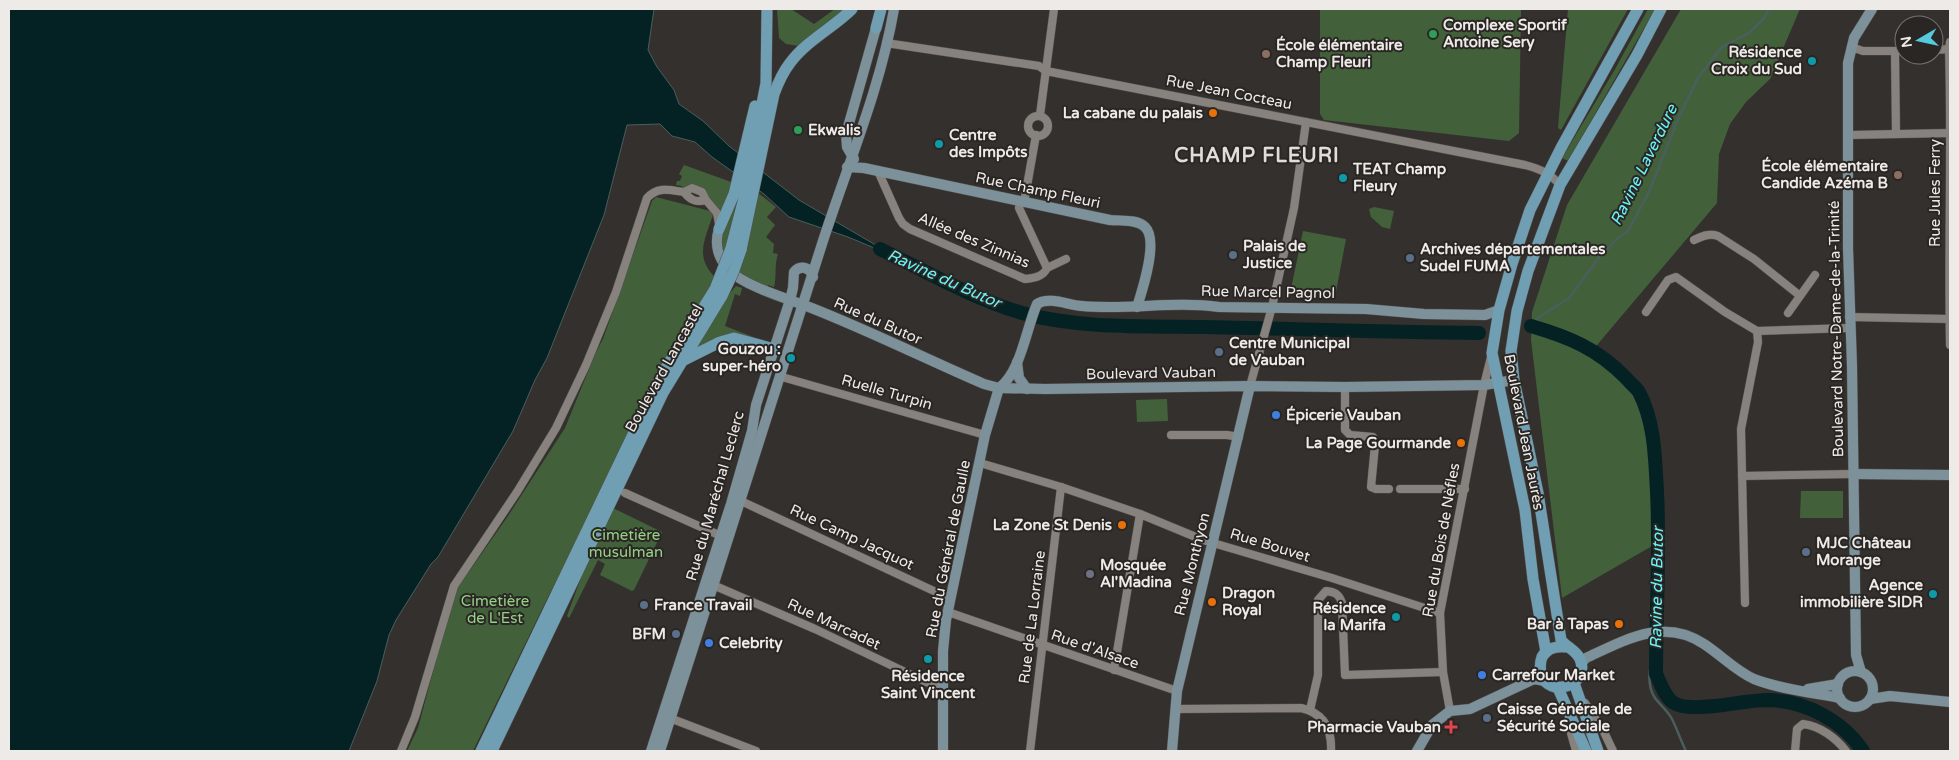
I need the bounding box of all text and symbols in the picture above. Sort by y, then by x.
north arrow [1894,15,1944,65]
place label: Complexe Sportif Antoine Sery [1443,16,1567,52]
marker: Complexe Sportif Antoine Sery [1427,28,1439,40]
place label: École élémentaire Champ Fleuri [1276,35,1403,72]
text: N [1897,35,1916,49]
place label: Résidence Croix du Sud [1711,43,1803,78]
marker: École élémentaire Champ Fleuri [1260,48,1272,60]
marker: Résidence Croix du Sud [1806,55,1818,67]
street label: Rue Jean Cocteau [1164,71,1294,113]
water label: Ravine Laverdure [1606,101,1682,229]
place label: La cabane du palais [1063,104,1203,123]
marker: La cabane du palais [1207,107,1219,119]
place label: Ekwalis [808,121,861,139]
marker: Ekwalis [792,124,804,136]
place label: Centre des Impôts [949,126,1027,162]
marker: Centre des Impôts [933,138,945,150]
street label: Rue Jules Ferry [1926,139,1944,247]
district label: CHAMP FLEURI [1174,144,1340,168]
place label: École élémentaire Candide Azéma B [1761,156,1888,192]
place label: TEAT Champ Fleury [1352,160,1447,196]
street label: Rue Champ Fleuri [974,168,1102,212]
marker: École élémentaire Candide Azéma B [1892,169,1904,181]
marker: TEAT Champ Fleury [1337,172,1349,184]
street label: Boulevard Notre-Dame-de-la-Trinité [1825,201,1847,457]
street label: Allée des Zinnias [916,208,1032,272]
place label: Palais de Justice [1242,237,1307,272]
place label: Archives départementales Sudel FUMA [1420,240,1605,275]
water label: Ravine du Butor [884,245,1006,314]
marker: Palais de Justice [1227,249,1239,261]
marker: Archives départementales Sudel FUMA [1404,252,1416,264]
street label: Rue Marcel Pagnol [1201,282,1335,302]
street label: Rue du Butor [831,294,925,349]
street label: Boulevard Lancastel [621,301,707,435]
place label: Centre Municipal de Vauban [1229,334,1350,369]
place label: Gouzou : super-héro [703,340,781,376]
marker: Centre Municipal de Vauban [1213,346,1225,358]
marker: Gouzou : super-héro [785,352,797,364]
street label: Boulevard Jean Jaurès [1500,352,1548,512]
street label: Boulevard Vauban [1086,363,1216,383]
street label: Ruelle Turpin [840,370,934,414]
place label: Épicerie Vauban [1286,405,1401,425]
street label: Rue du Maréchal Leclerc [682,409,748,583]
marker: Épicerie Vauban [1270,409,1282,421]
place label: La Page Gourmande [1305,434,1452,453]
marker: La Page Gourmande [1455,437,1467,449]
street label: Rue du Général de Gaulle [922,459,974,639]
street label: Rue du Bois de Nèfles [1419,461,1463,619]
street label: Rue Camp Jacquot [787,500,917,574]
street label: Rue Monthyon [1171,511,1213,617]
place label: La Zone St Denis [993,516,1112,534]
marker: La Zone St Denis [1116,519,1128,531]
street label: Rue Bouvet [1228,524,1312,566]
water label: Ravine du Butor [1646,525,1668,649]
park label: Cimetière musulman [589,526,663,561]
place label: MJC Château Morange [1816,534,1911,570]
marker: MJC Château Morange [1800,546,1812,558]
street label: Rue de La Lorraine [1015,549,1049,685]
place label: Mosquée Al'Madina [1100,556,1172,591]
marker: Mosquée Al'Madina [1084,568,1096,580]
place label: Agence immobilière SIDR [1800,576,1924,611]
place label: Dragon Royal [1222,584,1275,620]
marker: Agence immobilière SIDR [1927,588,1939,600]
park label: Cimetière de L'Est [461,592,529,627]
street label: Rue Marcadet [785,595,884,654]
place label: France Travail [654,596,752,614]
marker: Dragon Royal [1206,596,1218,608]
marker: France Travail [638,599,650,611]
place label: Résidence la Marifa [1312,599,1387,634]
marker: Résidence la Marifa [1390,611,1402,623]
place label: Bar à Tapas [1527,615,1609,634]
marker: Bar à Tapas [1613,618,1625,630]
place label: BFM [632,625,666,643]
street label: Rue d'Alsace [1049,626,1141,672]
marker: BFM [670,628,682,640]
place label: Celebrity [719,634,783,653]
marker: Celebrity [703,637,715,649]
marker: Résidence Saint Vincent [922,653,934,665]
place label: Carrefour Market [1492,666,1615,684]
place label: Résidence Saint Vincent [881,667,975,702]
marker: Carrefour Market [1476,669,1488,681]
place label: Caisse Générale de Sécurité Sociale [1497,700,1633,735]
marker: Caisse Générale de Sécurité Sociale [1481,712,1493,724]
place label: Pharmacie Vauban [1307,718,1441,736]
marker: Pharmacie Vauban [1445,721,1457,733]

